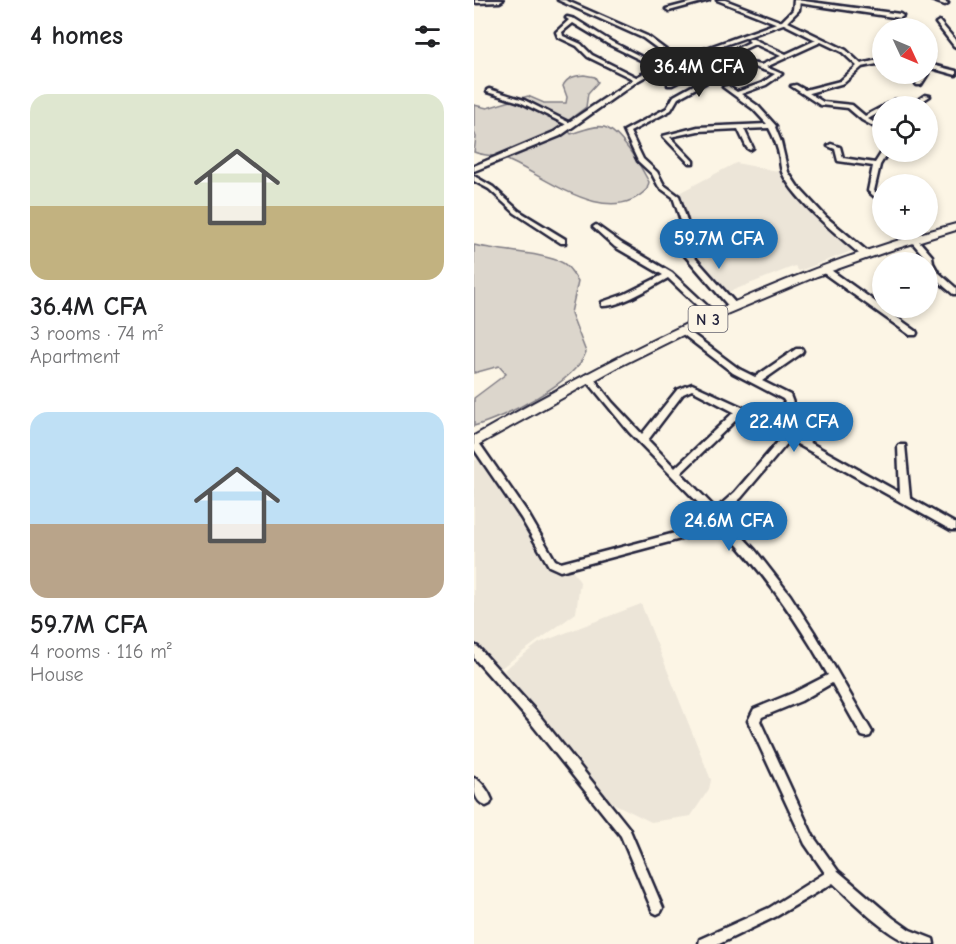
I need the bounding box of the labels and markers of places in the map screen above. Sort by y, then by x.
pin: 36.4M CFA [630,47,768,98]
pin: 59.7M CFA [650,219,788,270]
pin: 22.4M CFA [725,402,863,453]
pin: 24.6M CFA [660,501,798,552]

